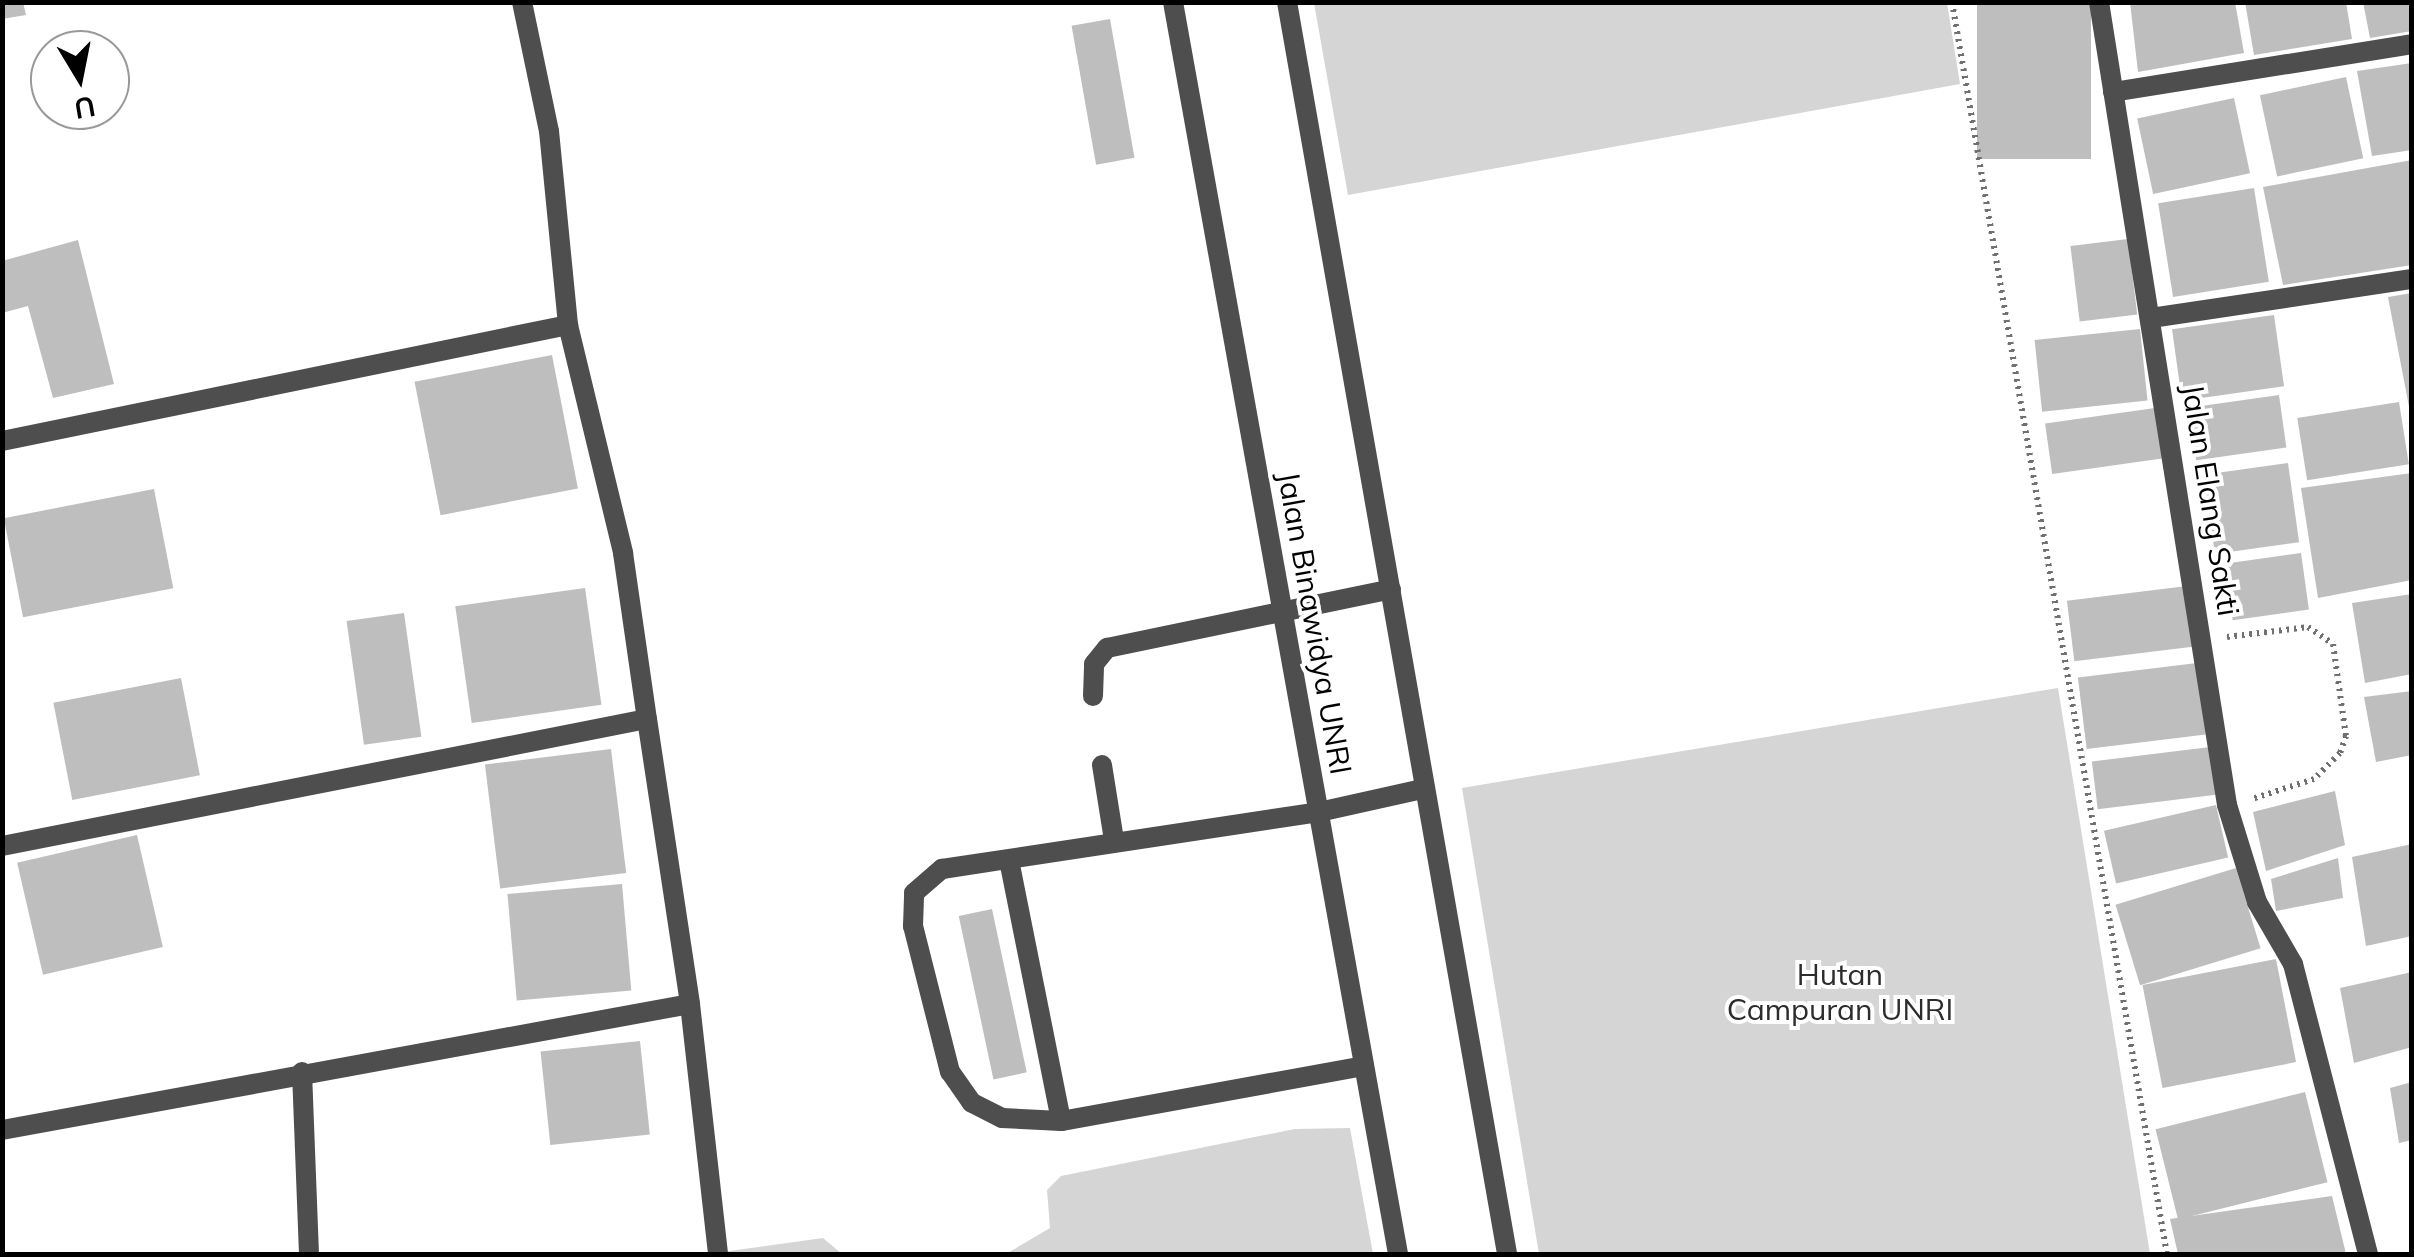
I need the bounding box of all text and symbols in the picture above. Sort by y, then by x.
north arrow [30,30,130,130]
text: U [72,89,98,127]
street label: Jalan Elang Sakti [2175,382,2247,618]
street label: Jalan Binawidya UNRI [1271,469,1359,777]
park label: Hutan Campuran UNRI [1727,956,1953,1026]

